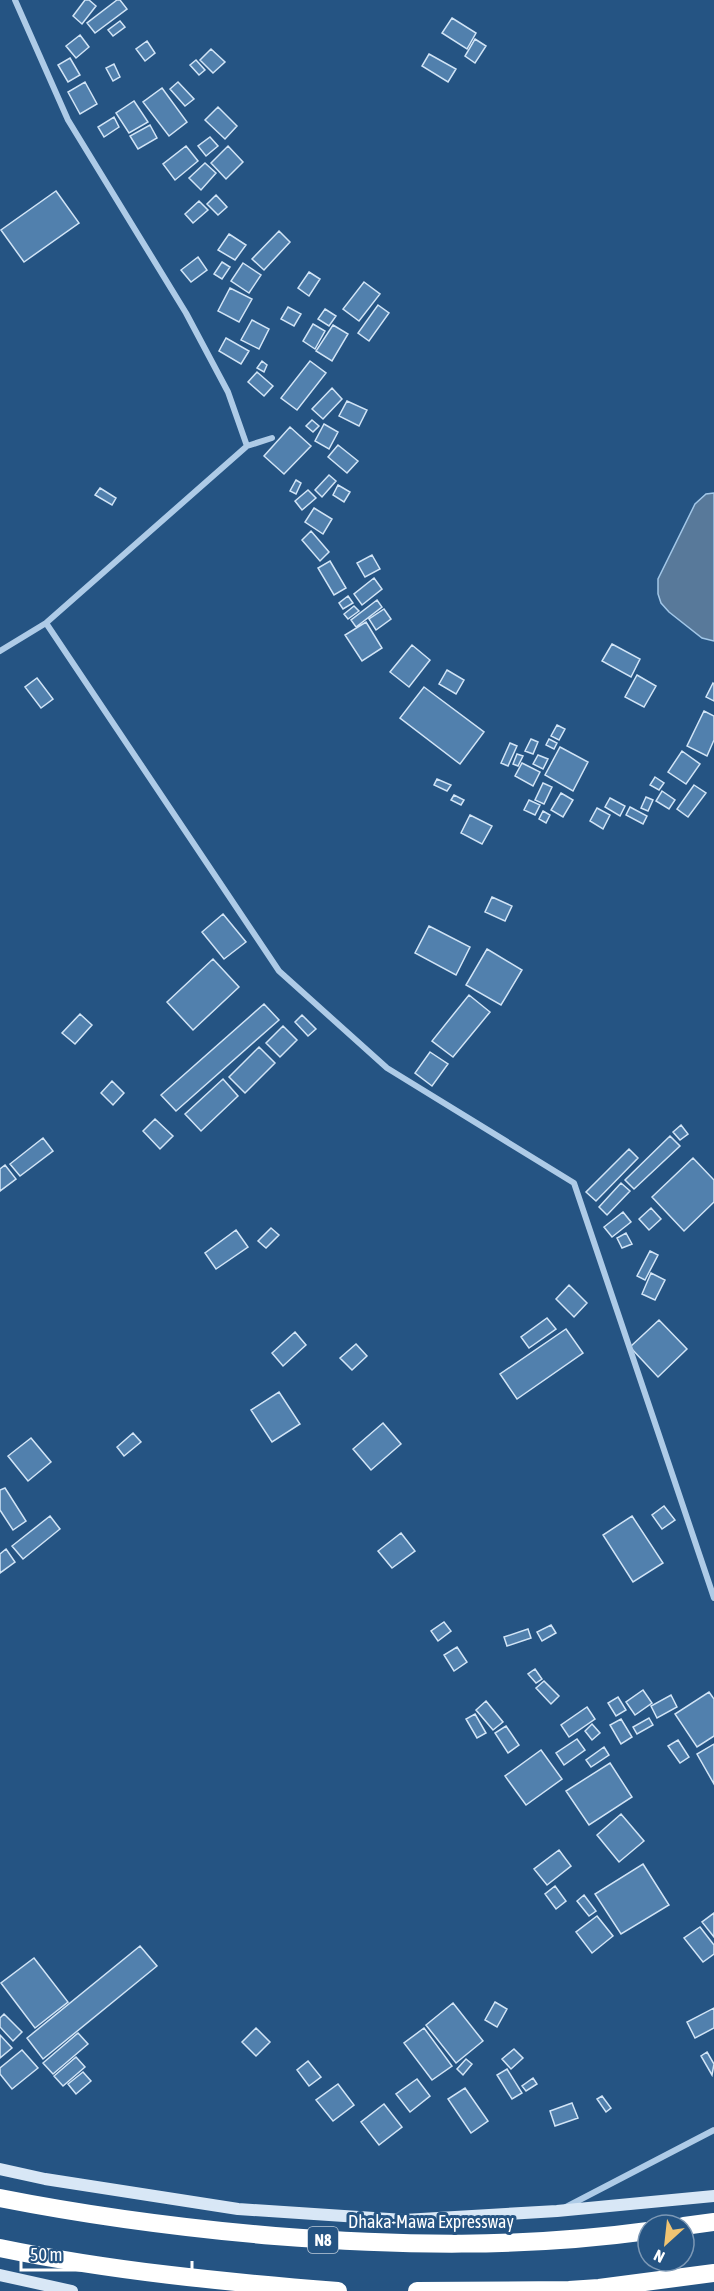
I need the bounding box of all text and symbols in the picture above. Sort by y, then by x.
street label: Dhaka-Mawa Expressway [348,2211,514,2232]
north arrow [636,2213,696,2273]
road number: N8 [308,2227,338,2253]
scale bar [21,2234,192,2272]
text: 50 m [30,2244,62,2265]
text: N [651,2246,667,2267]

